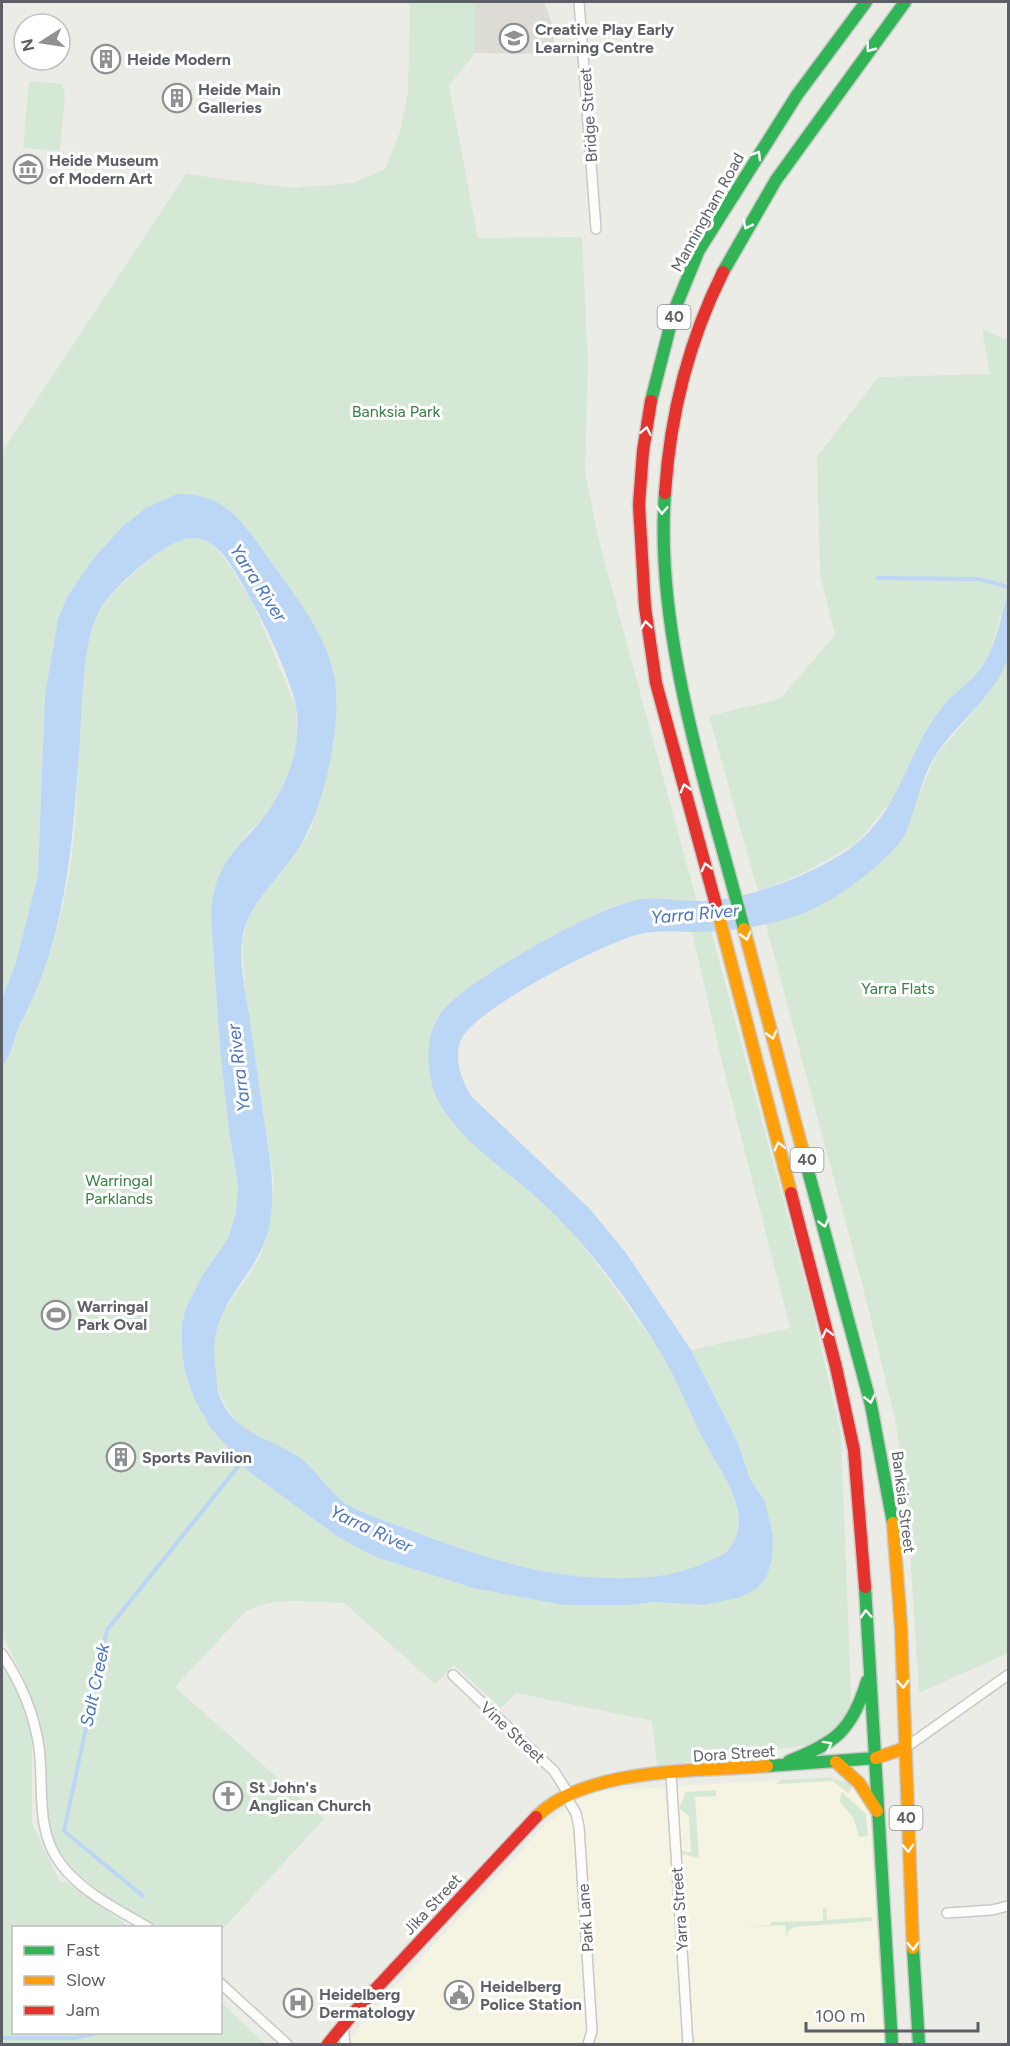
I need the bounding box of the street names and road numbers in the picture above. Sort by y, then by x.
street label: Bridge Street [576,67,601,163]
street label: Manningham Road [667,149,748,275]
road number: 40 [658,305,690,329]
road number: 40 [790,1148,824,1172]
street label: Banksia Street [888,1450,919,1554]
street label: Vine Street [476,1698,549,1767]
street label: Dora Street [692,1741,776,1766]
road number: 40 [890,1806,922,1830]
street label: Yarra Street [667,1866,692,1952]
street label: Jika Street [399,1870,465,1939]
street label: Park Lane [574,1883,597,1953]

